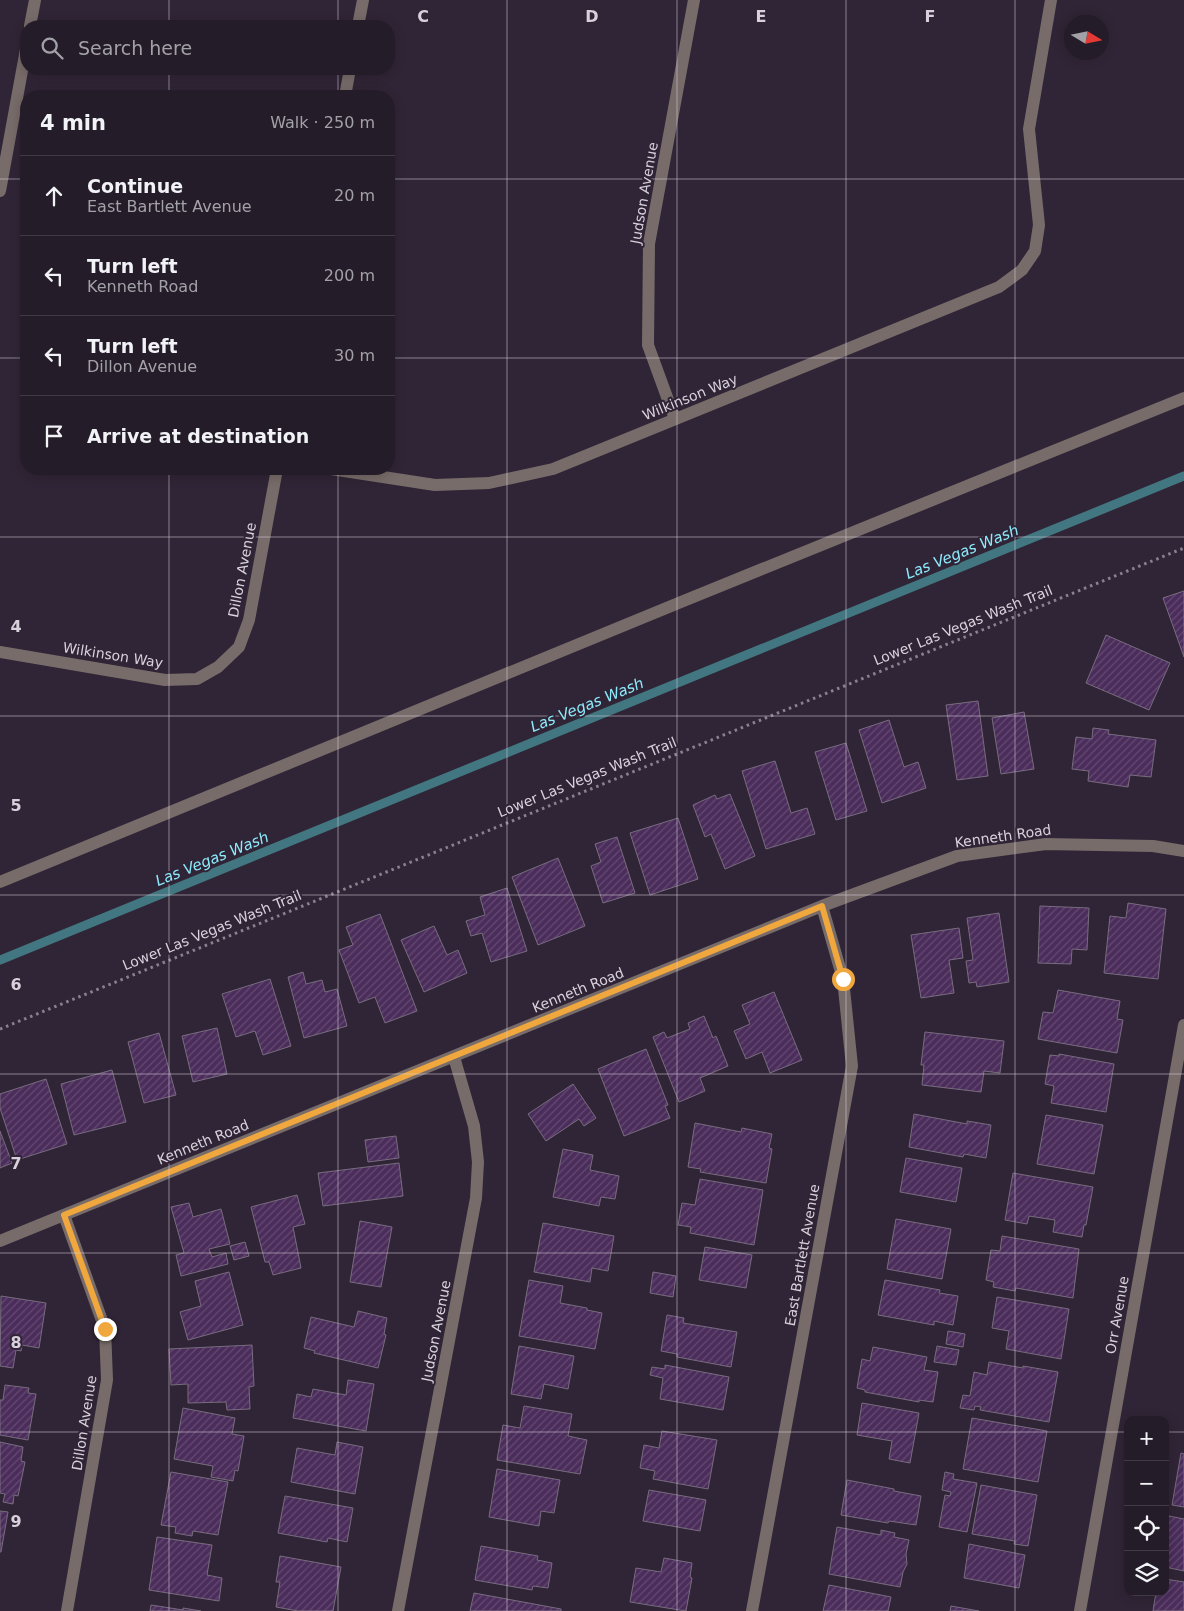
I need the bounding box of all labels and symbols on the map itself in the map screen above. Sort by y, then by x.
text: C [417,7,429,26]
text: D [585,7,599,26]
text: E [756,7,766,26]
text: F [925,7,935,26]
north arrow [1064,15,1109,60]
street label: Judson Avenue [627,141,661,246]
street label: Wilkinson Way [640,371,740,423]
street label: Dillon Avenue [225,521,259,619]
water label: Las Vegas Wash [903,521,1021,583]
street label: Lower Las Vegas Wash Trail [871,582,1055,668]
text: 4 [10,617,22,636]
street label: Wilkinson Way [62,639,164,671]
water label: Las Vegas Wash [528,674,646,736]
street label: Lower Las Vegas Wash Trail [495,734,679,820]
text: 5 [10,796,22,815]
street label: Kenneth Road [954,821,1052,851]
water label: Las Vegas Wash [153,828,271,890]
street label: Lower Las Vegas Wash Trail [120,887,304,973]
street label: Kenneth Road [530,964,626,1016]
route start [832,968,855,991]
text: 6 [10,975,22,994]
street label: Kenneth Road [155,1116,251,1168]
text: 7 [10,1154,22,1173]
street label: East Bartlett Avenue [782,1183,822,1327]
street label: Orr Avenue [1102,1275,1132,1355]
street label: Judson Avenue [418,1279,454,1384]
route end [94,1318,117,1341]
text: 8 [10,1333,22,1352]
street label: Dillon Avenue [69,1374,99,1472]
text: 9 [10,1512,22,1531]

